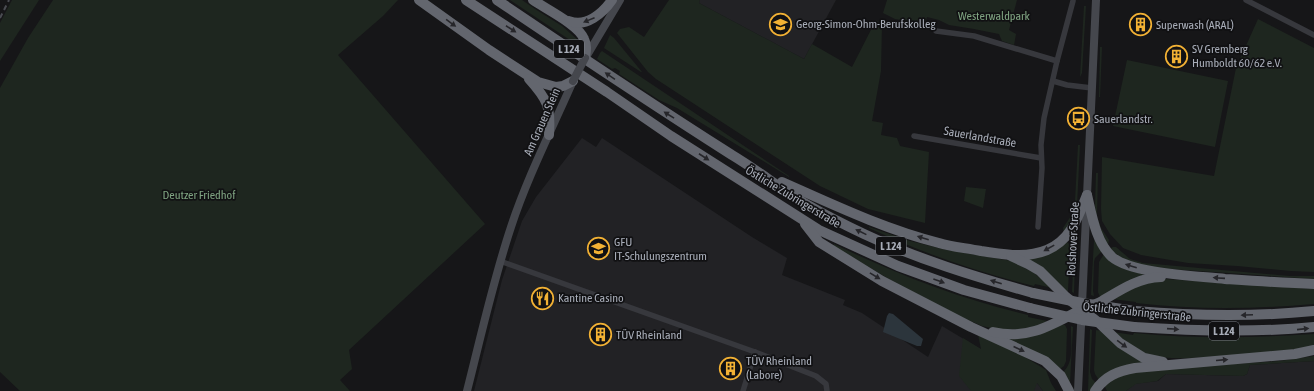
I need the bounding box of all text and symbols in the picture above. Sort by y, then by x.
park label: Westerwaldpark [958,9,1031,23]
school or university icon: Georg-Simon-Ohm-Berufskolleg [768,11,794,37]
building icon: Superwash (ARAL) [1127,12,1153,38]
one-way arrow [583,16,595,23]
place label: Georg-Simon-Ohm-Berufskolleg [796,17,936,31]
place label: Superwash (ARAL) [1156,18,1234,32]
one-way arrow [446,19,456,27]
one-way arrow [505,26,517,33]
road number: L 124 [554,40,584,58]
place label: SV Gremberg Humboldt 60/62 e.V. [1192,42,1282,70]
building icon: SV Gremberg Humboldt 60/62 e.V. [1164,43,1190,69]
one-way arrow [605,72,615,80]
street label: Am Grauen Stein [521,86,563,158]
bus stop icon: Sauerlandstr. [1065,106,1091,132]
one-way arrow [664,111,674,119]
place label: Sauerlandstr. [1094,112,1153,126]
street label: Sauerlandstraße [943,124,1017,150]
one-way arrow [699,153,709,161]
street label: Östliche Zubringerstraße [743,163,843,231]
park label: Deutzer Friedhof [163,188,236,202]
street label: Rolshover Straße [1064,202,1082,276]
one-way arrow [855,229,866,235]
place label: GFU IT-Schulungszentrum [614,235,707,263]
one-way arrow [916,235,928,241]
school or university icon: GFU IT-Schulungszentrum [586,236,612,262]
road number: L 124 [876,237,906,255]
one-way arrow [1043,244,1055,251]
one-way arrow [1124,263,1136,269]
one-way arrow [869,273,881,280]
one-way arrow [1213,275,1225,282]
one-way arrow [933,278,945,284]
one-way arrow [989,279,1001,285]
restaurant icon: Kantine Casino [529,285,555,311]
place label: Kantine Casino [558,291,624,305]
street label: Östliche Zubringerstraße [1082,299,1192,325]
one-way arrow [1240,312,1253,318]
building icon: TÜV Rheinland [587,322,613,348]
road number: L 124 [1209,322,1239,340]
one-way arrow [1297,325,1309,332]
one-way arrow [1167,326,1179,333]
place label: TÜV Rheinland [616,328,682,342]
one-way arrow [1116,340,1127,348]
one-way arrow [1014,346,1025,352]
place label: TÜV Rheinland (Labore) [746,354,812,382]
building icon: TÜV Rheinland (Labore) [717,355,743,381]
one-way arrow [1216,357,1228,363]

